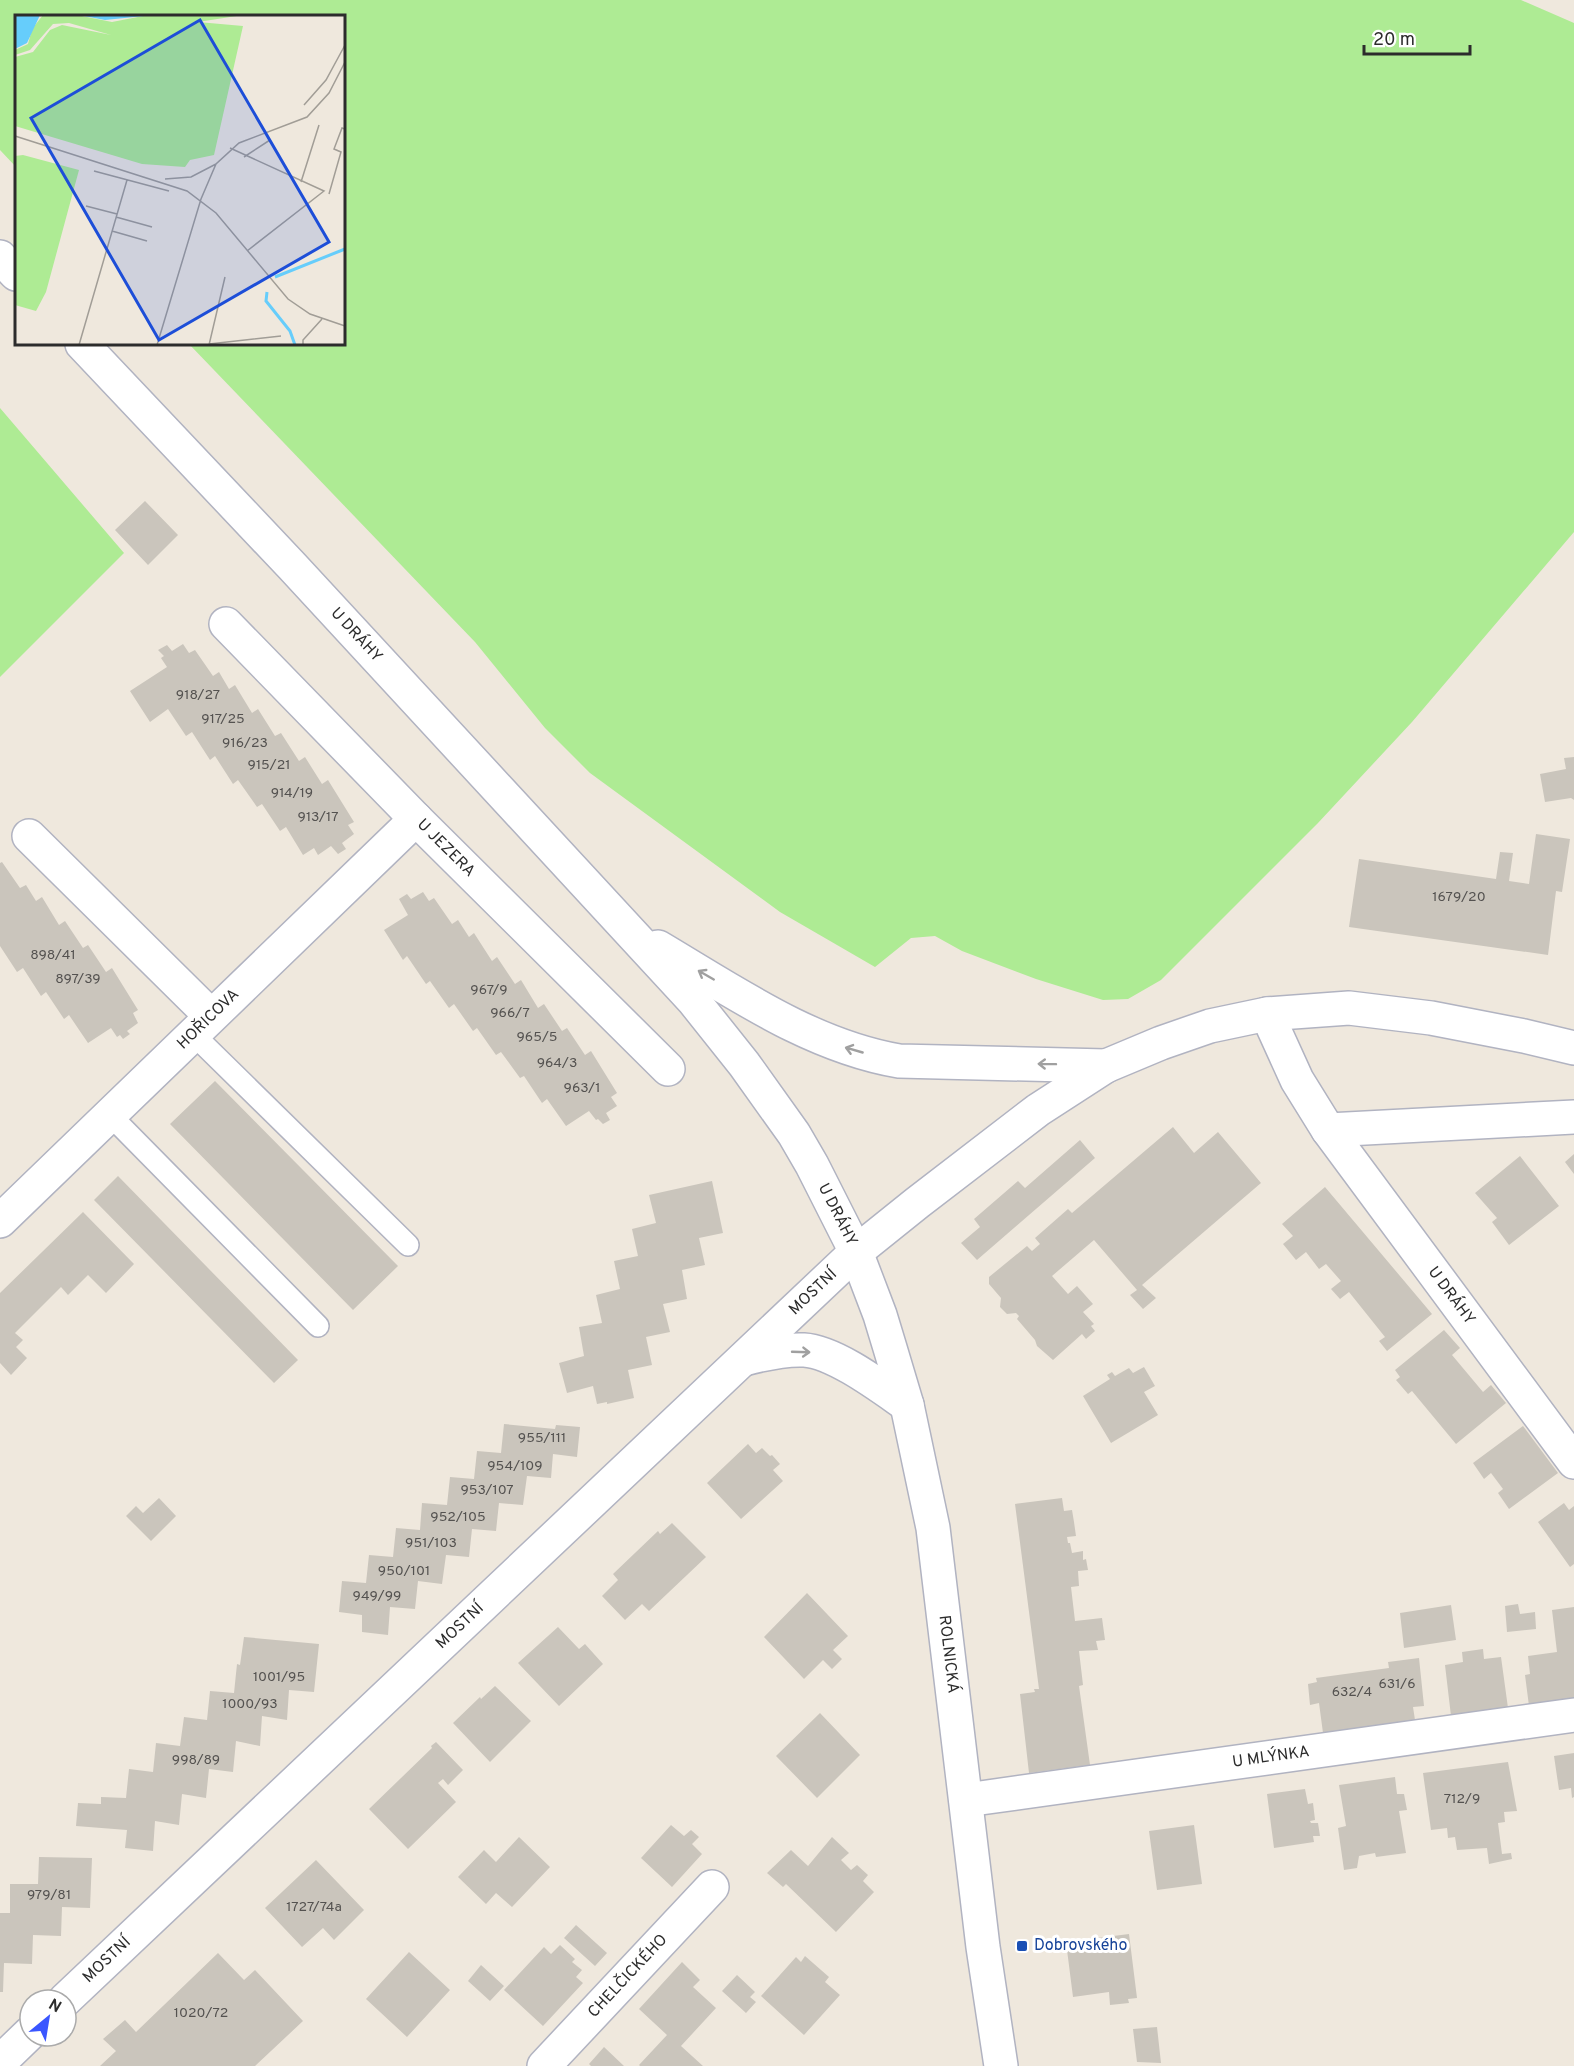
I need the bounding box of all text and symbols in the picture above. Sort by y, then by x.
inset map [15,15,345,345]
scale bar [1364,18,1470,56]
text: 20 m [1373,29,1415,52]
street label: U DRÁHY [326,604,386,667]
house number: 918/27 [176,687,220,704]
house number: 917/25 [201,711,245,728]
house number: 916/23 [222,735,268,752]
house number: 915/21 [248,757,290,774]
house number: 914/19 [271,785,313,802]
house number: 913/17 [298,809,338,826]
street label: U JEZERA [412,815,479,882]
house number: 1679/20 [1432,889,1486,906]
house number: 898/41 [30,947,76,964]
one-way arrow [698,969,715,981]
house number: 897/39 [55,971,101,988]
house number: 967/9 [470,982,508,999]
street label: HOŘICOVA [173,985,244,1054]
house number: 966/7 [490,1005,530,1022]
house number: 965/5 [517,1029,557,1046]
one-way arrow [845,1044,864,1055]
house number: 964/3 [537,1055,577,1072]
one-way arrow [1038,1059,1058,1070]
house number: 963/1 [564,1080,600,1097]
street label: U DRÁHY [813,1180,861,1249]
street label: MOSTNÍ [785,1262,843,1320]
street label: U DRÁHY [1423,1263,1479,1329]
one-way arrow [791,1346,811,1357]
house number: 955/111 [518,1430,566,1447]
house number: 954/109 [487,1458,543,1475]
house number: 953/107 [460,1482,514,1499]
house number: 952/105 [430,1509,486,1526]
house number: 951/103 [405,1535,457,1552]
house number: 950/101 [378,1563,430,1580]
house number: 949/99 [353,1588,401,1605]
street label: MOSTNÍ [432,1596,490,1654]
street label: ROLNICKÁ [933,1614,965,1695]
house number: 1001/95 [253,1669,305,1686]
house number: 631/6 [1378,1676,1416,1693]
house number: 632/4 [1332,1684,1372,1701]
house number: 1000/93 [222,1696,278,1713]
street label: U MLÝNKA [1231,1742,1311,1773]
house number: 998/89 [172,1752,220,1769]
house number: 712/9 [1444,1791,1480,1808]
house number: 979/81 [27,1887,71,1904]
house number: 1727/74a [286,1899,342,1916]
street label: MOSTNÍ [79,1930,136,1988]
street label: CHELČICKÉHO [584,1930,672,2022]
place label: Dobrovského [1034,1936,1128,1956]
marker: Dobrovského [1015,1939,1029,1953]
north arrow [18,1988,78,2048]
text: N [45,1995,64,2018]
house number: 1020/72 [174,2005,228,2022]

